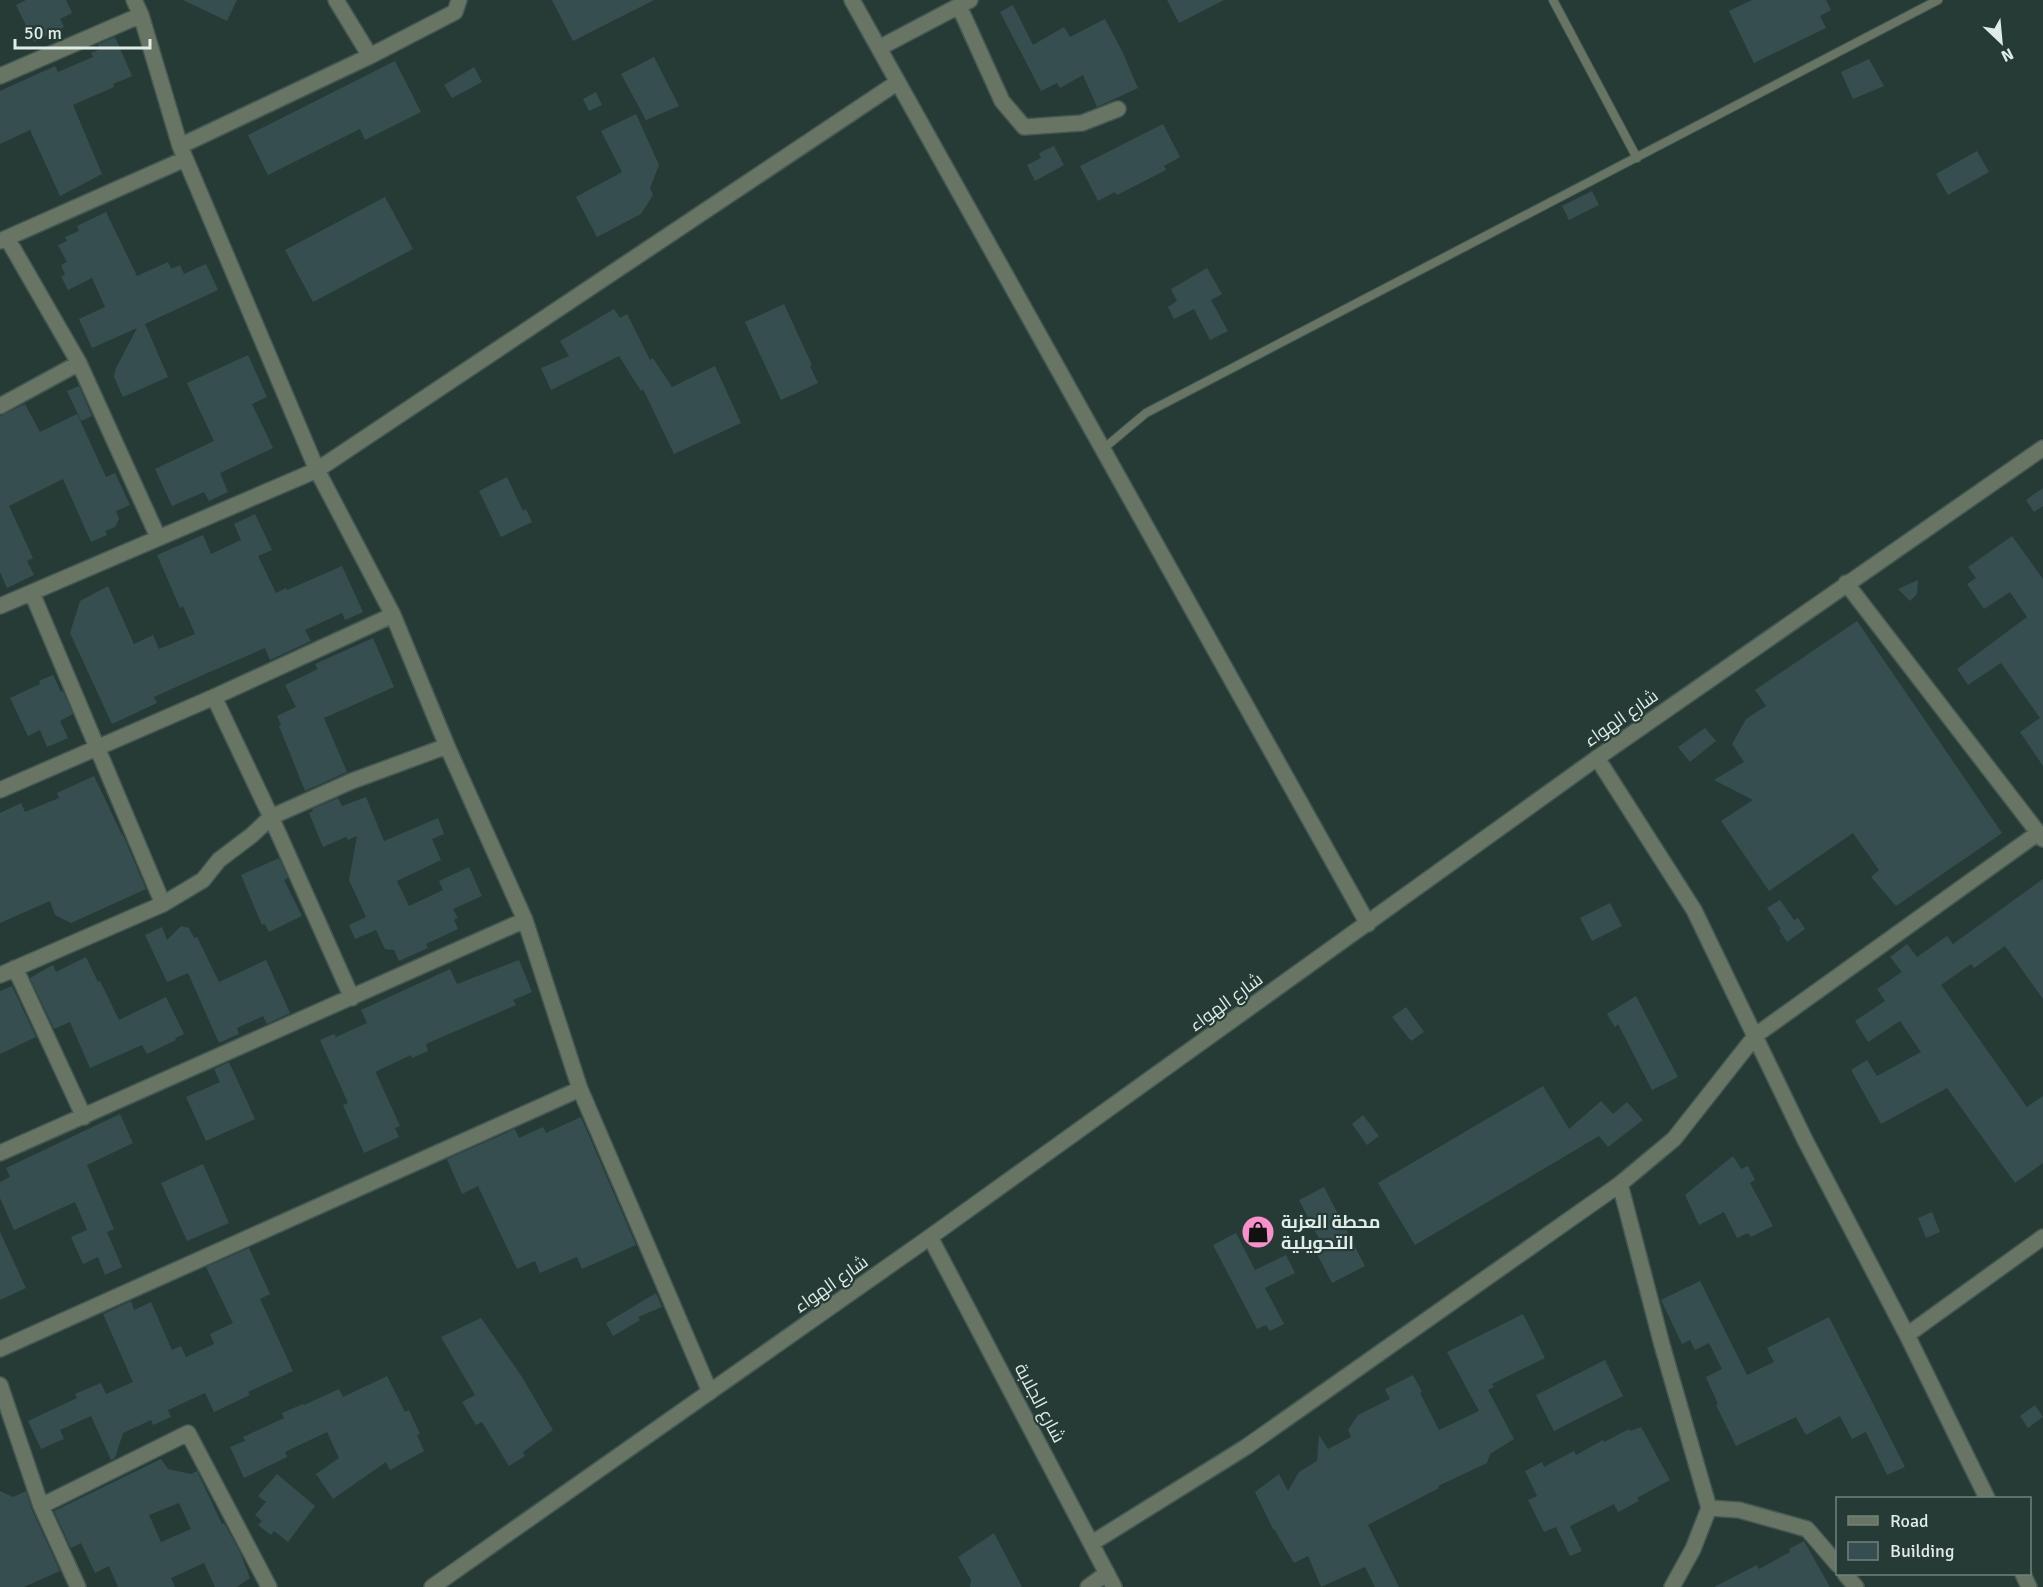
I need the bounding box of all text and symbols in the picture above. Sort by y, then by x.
scale bar [15,12,150,50]
north arrow [1971,12,2031,72]
text: 50 m [24,22,62,44]
text: N [1998,43,2017,66]
street label: شارع الهواء [1580,684,1663,752]
street label: شارع الهواء [1185,968,1268,1037]
place label: محطة العزبة التحويلية [1281,1211,1380,1254]
shop icon: محطة العزبة التحويلية [1240,1214,1276,1250]
street label: شارع الهواء [790,1250,873,1318]
street label: شارع الجلابة [1009,1360,1070,1447]
legend [1836,1497,2031,1575]
text: Road [1890,1510,1929,1532]
text: Building [1890,1540,1954,1562]

